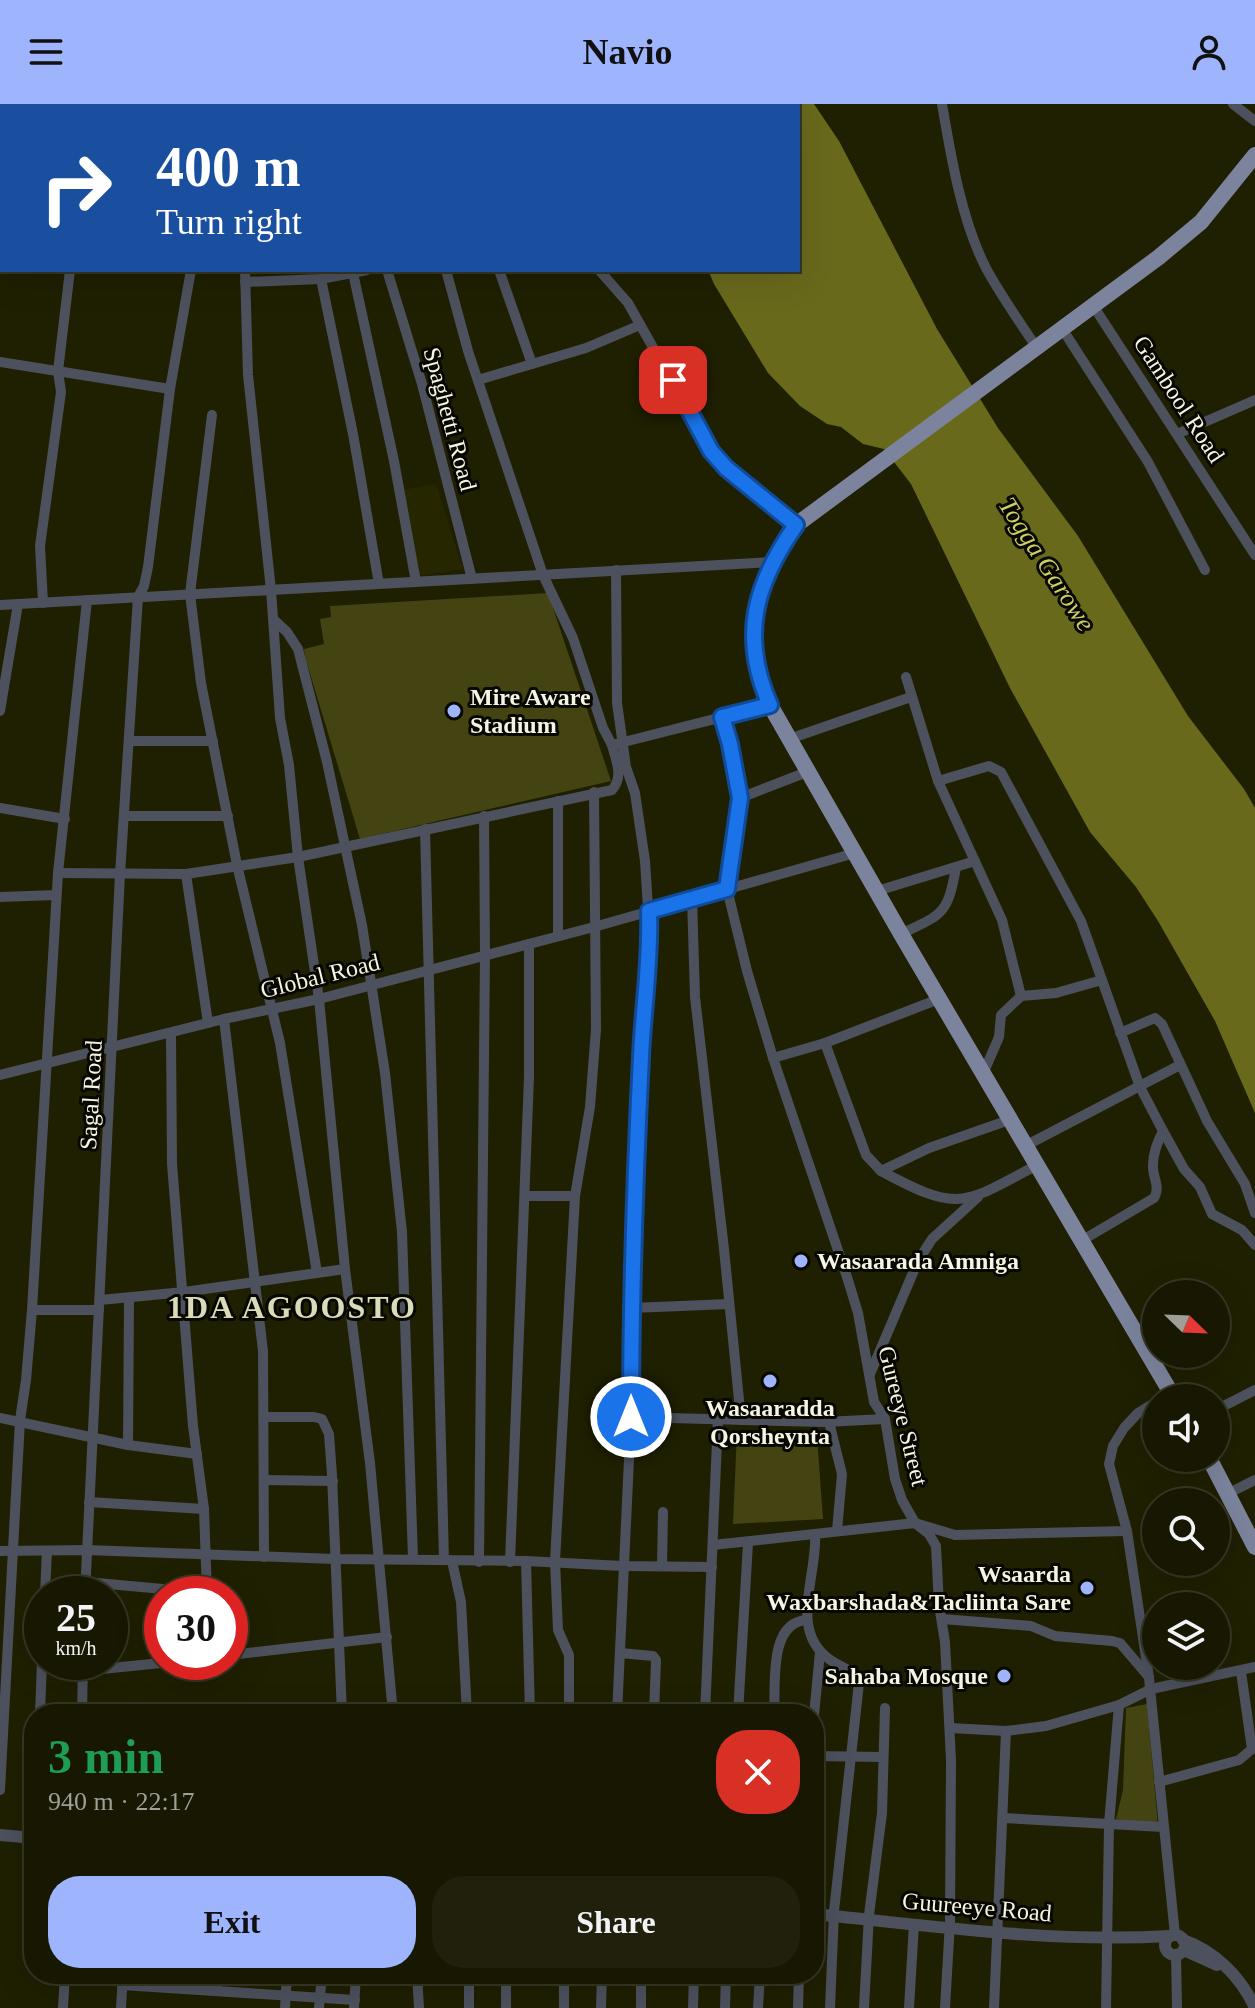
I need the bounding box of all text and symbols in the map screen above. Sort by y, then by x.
icon: menu [24,30,68,74]
icon: person [1187,30,1231,74]
text: Navio [583,32,673,72]
icon: right [24,136,128,240]
text: 400 m [156,136,301,198]
text: Turn right [156,202,302,242]
street label: Gambool Road [1128,331,1230,467]
street label: Spaghetti Road [418,344,482,494]
pin [639,346,707,414]
icon: arrive [651,358,695,402]
water label: Togga Garowe [993,492,1101,636]
place label: Mire Aware Stadium [470,684,591,738]
marker: Mire Aware Stadium [445,702,463,720]
street label: Global Road [258,949,382,1003]
street label: Sagal Road [75,1039,107,1151]
place label: Wasaarada Amniga [817,1248,1019,1274]
marker: Wasaarada Amniga [792,1252,810,1270]
north arrow [1142,1280,1230,1368]
map controls [1142,1280,1230,1680]
district label: 1DA AGOOSTO [167,1289,417,1325]
street label: Gureeye Street [873,1343,933,1489]
marker: Wasaaradda Qorsheynta [761,1372,779,1390]
position arrow [589,1375,673,1459]
button: sound [1142,1384,1230,1472]
place label: Wasaaradda Qorsheynta [705,1395,835,1449]
button: search [1142,1488,1230,1576]
place label: Wsaarda Waxbarshada&Tacliinta Sare [766,1561,1071,1615]
speed limit sign: 30 [144,1576,248,1680]
marker: Wsaarda Waxbarshada&Tacliinta Sare [1078,1579,1096,1597]
button: layers [1142,1592,1230,1680]
text: 25 [56,1595,96,1640]
text: km/h [55,1637,97,1659]
place label: Sahaba Mosque [825,1663,988,1689]
marker: Sahaba Mosque [995,1667,1013,1685]
text: 3 min [48,1730,164,1783]
button: close [716,1730,800,1814]
text: 940 m · 22:17 [48,1787,195,1816]
button: Exit [48,1876,416,1968]
button: Share [432,1876,800,1968]
street label: Guureeye Road [901,1888,1053,1926]

